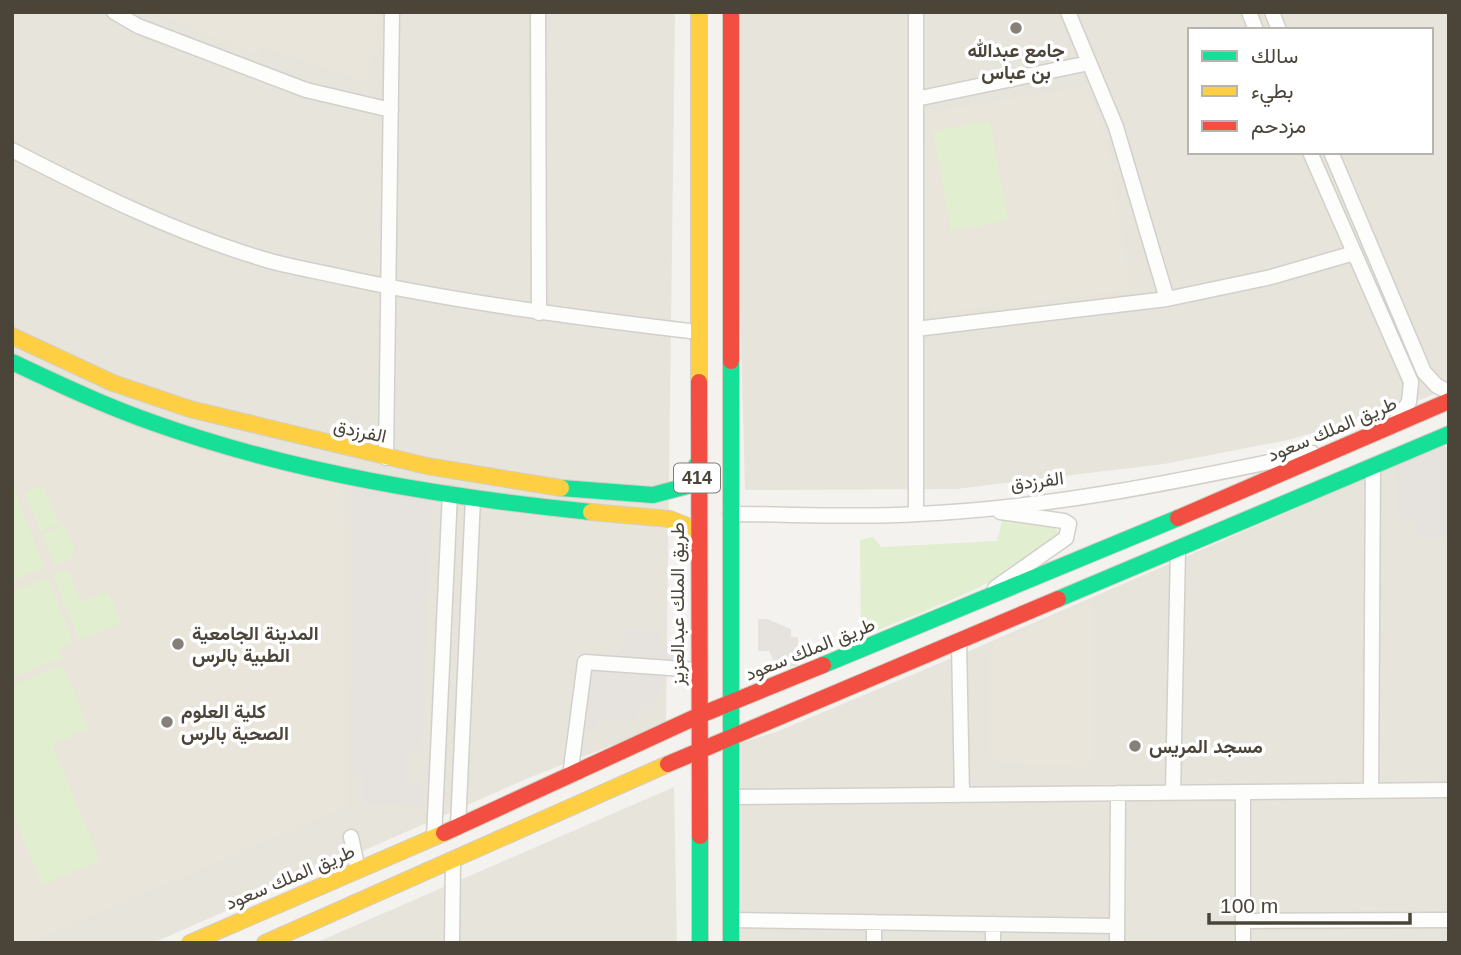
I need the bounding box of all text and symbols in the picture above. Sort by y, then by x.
marker: جامع عبدالله بن عباس [1008,20,1024,36]
legend [1188,28,1433,154]
place label: جامع عبدالله بن عباس [967,39,1065,84]
text: سالك [1251,44,1298,67]
text: بطيء [1251,79,1294,108]
text: مزدحم [1251,114,1306,140]
street label: طريق الملك سعود [1264,392,1400,467]
street label: الفرزدق [331,415,388,448]
road number: 414 [674,464,720,492]
street label: الفرزدق [1009,467,1065,496]
street label: طريق الملك عبدالعزيز [667,522,689,687]
street label: طريق الملك سعود [742,613,878,686]
place label: المدينة الجامعية الطبية بالرس [192,623,319,668]
marker: المدينة الجامعية الطبية بالرس [170,636,186,652]
place label: كلية العلوم الصحية بالرس [181,701,289,746]
marker: كلية العلوم الصحية بالرس [159,714,175,730]
place label: مسجد المريس [1149,736,1263,759]
marker: مسجد المريس [1127,738,1143,754]
street label: طريق الملك سعود [222,840,358,915]
scale bar [1209,881,1410,925]
text: 100 m [1220,894,1278,917]

